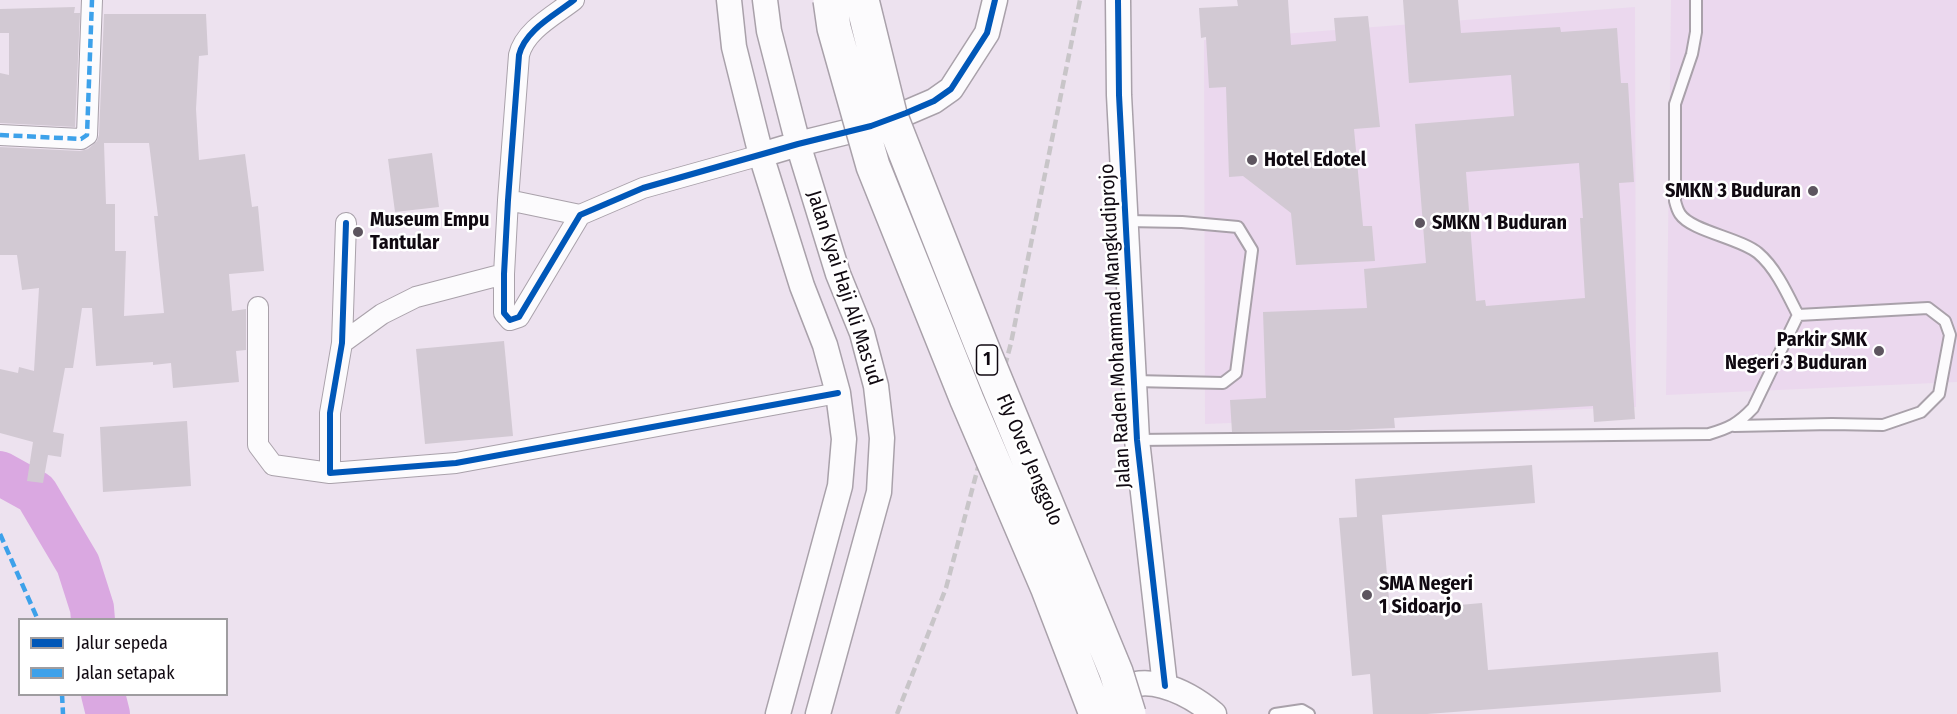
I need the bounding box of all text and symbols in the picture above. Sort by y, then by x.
place label: Hotel Edotel [1264,148,1366,172]
marker: Hotel Edotel [1245,153,1259,167]
street label: Jalan Raden Mohammad Mangkudiprojo [1096,163,1136,489]
place label: SMKN 3 Buduran [1665,179,1801,203]
marker: SMKN 3 Buduran [1806,184,1820,198]
street label: Jalan Kyai Haji Ali Mas'ud [801,188,887,388]
place label: Museum Empu Tantular [370,208,489,255]
place label: SMKN 1 Buduran [1432,211,1567,235]
marker: SMKN 1 Buduran [1413,216,1427,230]
marker: Museum Empu Tantular [351,225,365,239]
place label: Parkir SMK Negeri 3 Buduran [1725,328,1867,375]
marker: Parkir SMK Negeri 3 Buduran [1872,344,1886,358]
road number: 1 [976,345,998,375]
street label: Fly Over Jenggolo [990,391,1068,529]
place label: SMA Negeri 1 Sidoarjo [1379,572,1473,619]
marker: SMA Negeri 1 Sidoarjo [1360,588,1374,602]
legend [18,618,228,696]
text: Jalur sepeda [76,632,168,654]
text: Jalan setapak [76,662,175,684]

